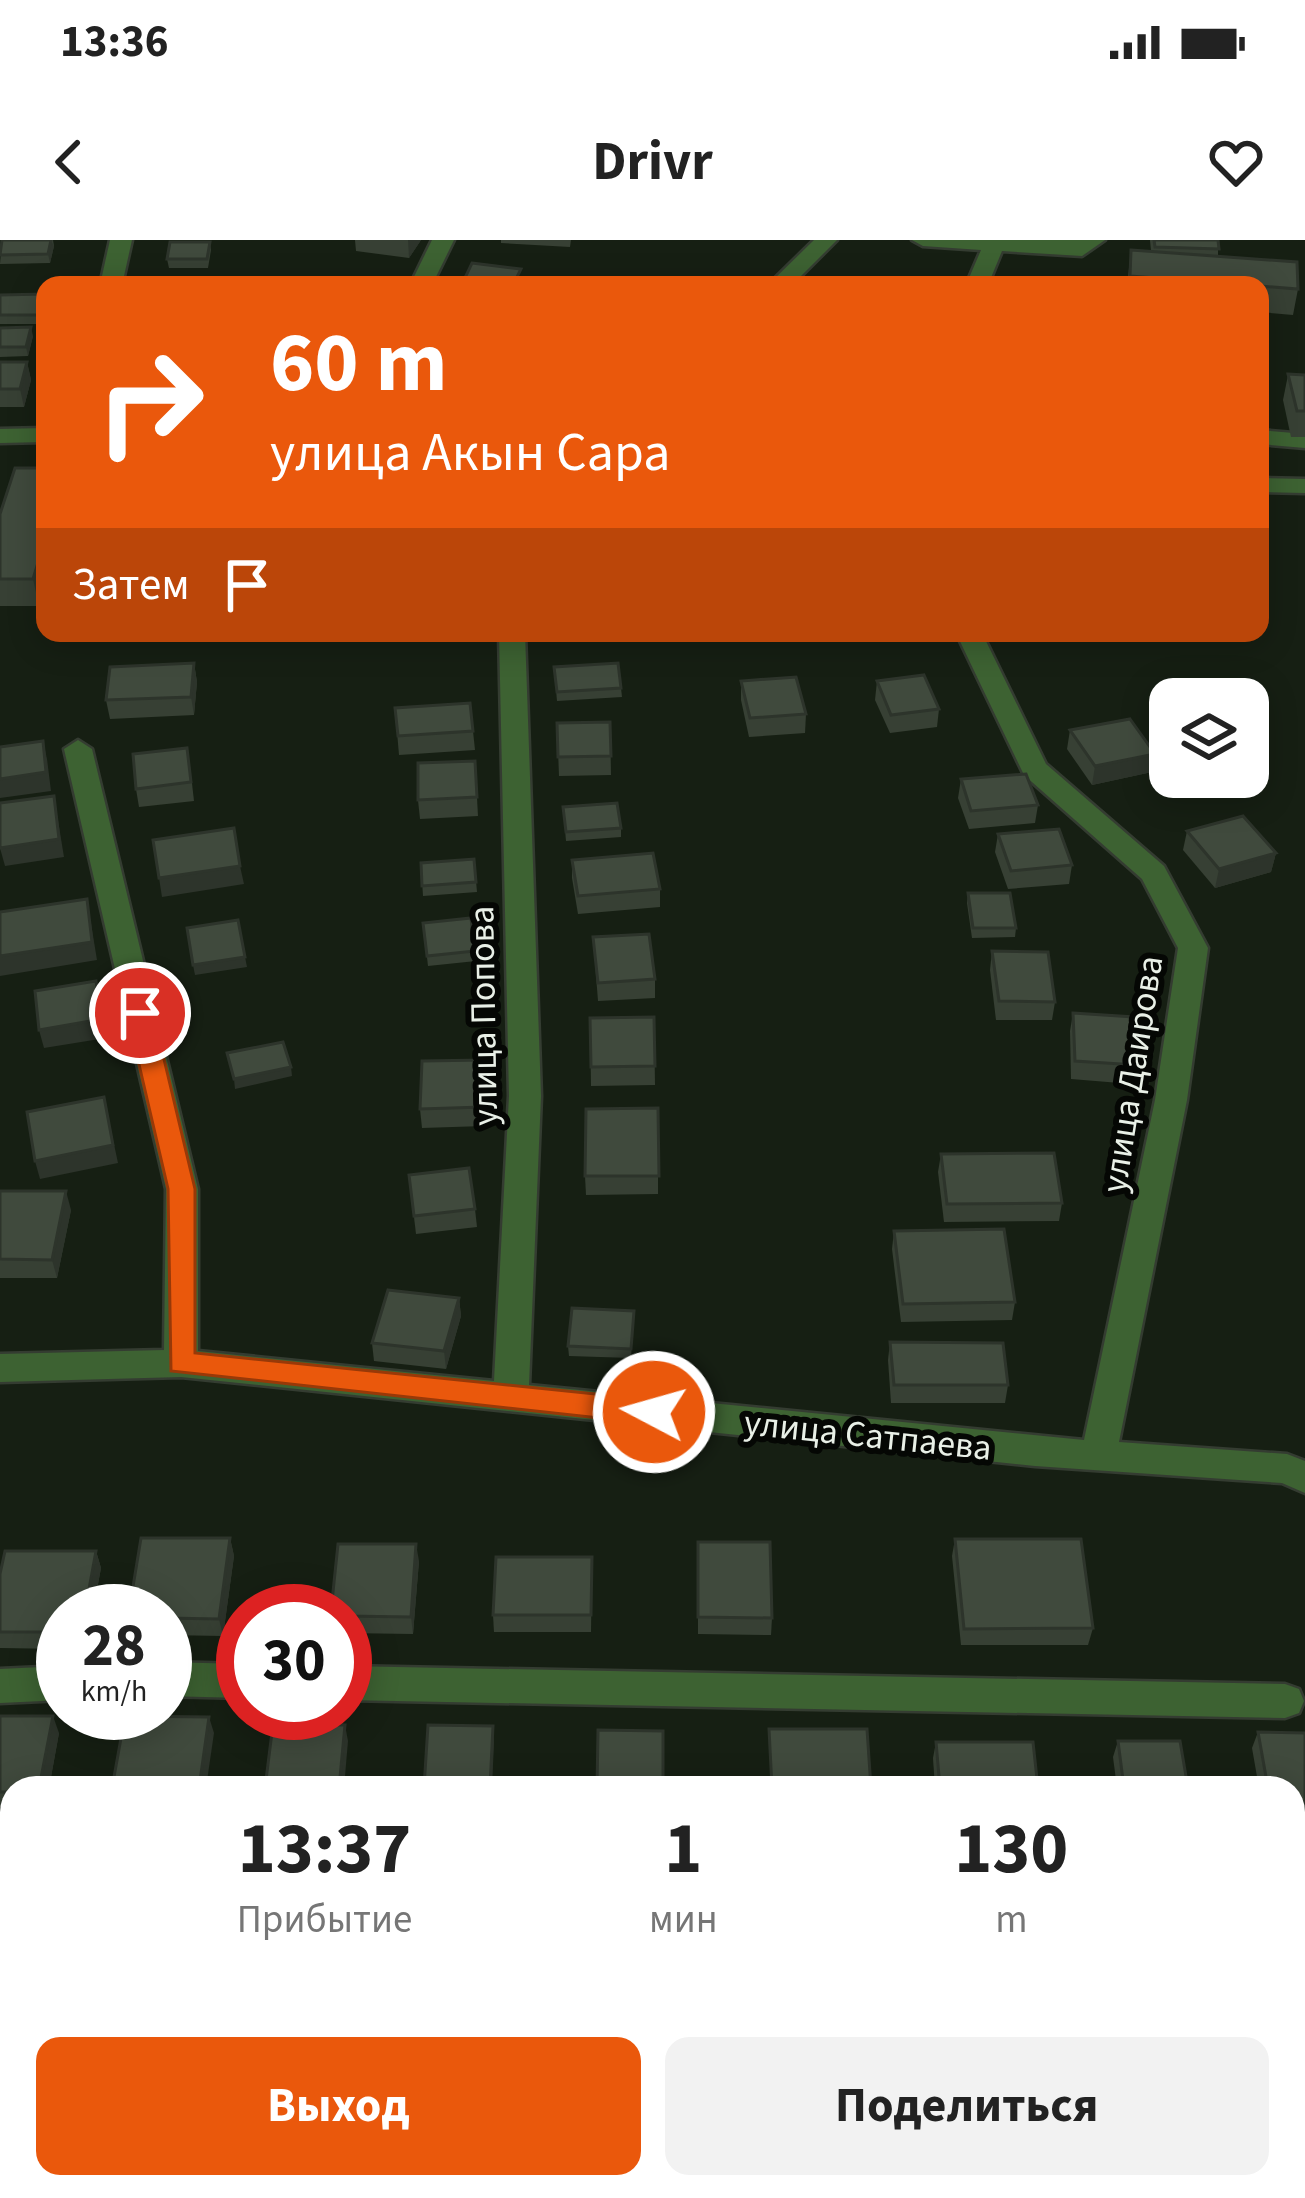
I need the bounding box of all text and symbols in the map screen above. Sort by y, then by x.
text: 13:36 [60,10,169,74]
text: Drivr [592,124,713,201]
icon: back [36,129,102,195]
icon: heart [1203,129,1269,195]
text: 60 m [270,304,448,424]
icon: right [72,324,228,480]
text: улица Акын Сара [270,415,671,492]
icon: arrive [214,552,280,618]
text: Затем [72,553,190,617]
map controls [1149,678,1269,798]
button: layers [1149,678,1269,798]
street label: улица Попова [456,905,511,1126]
street label: улица Даирова [1089,952,1176,1196]
pin [89,962,191,1064]
icon: arrive [107,980,173,1046]
position arrow [591,1349,717,1475]
street label: улица Сатпаева [742,1397,994,1474]
speed limit sign: 30 [216,1584,372,1740]
text: 28 [82,1604,146,1689]
text: km/h [81,1670,147,1713]
text: 13:37 [238,1798,411,1901]
text: 1 [664,1798,702,1901]
text: 130 [954,1798,1068,1901]
text: Прибытие [237,1892,412,1948]
text: мин [649,1892,718,1948]
text: m [995,1892,1027,1948]
button: Выход [36,2037,641,2175]
button: Поделиться [665,2037,1269,2175]

